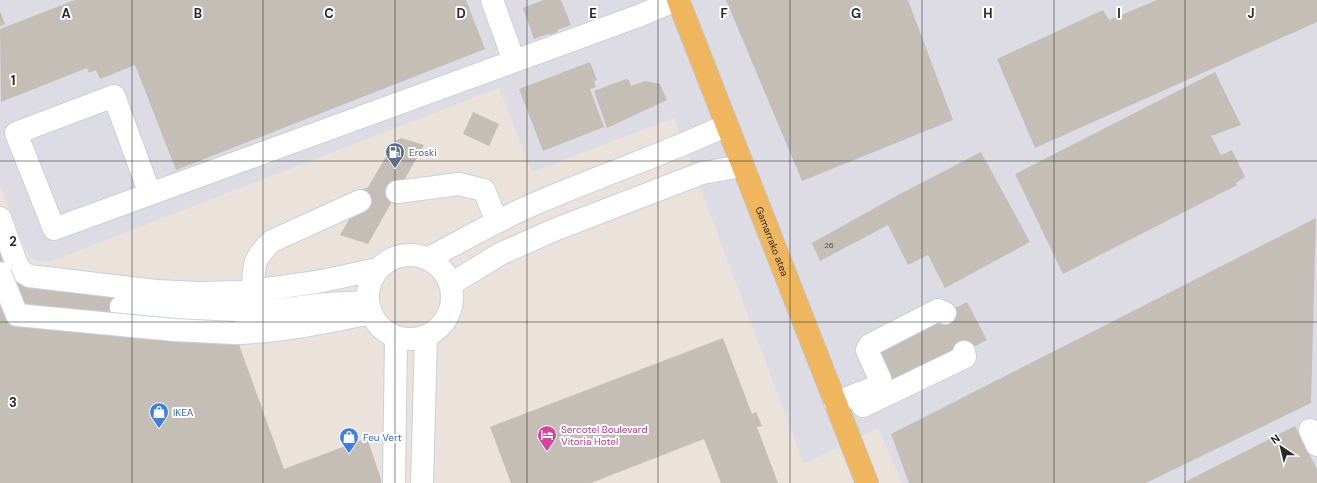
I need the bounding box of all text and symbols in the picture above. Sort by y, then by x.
text: A [61,5,71,22]
text: B [194,5,202,22]
text: C [324,5,334,22]
text: D [456,5,466,22]
text: E [589,5,597,22]
text: F [720,5,728,22]
text: G [851,5,861,22]
text: H [983,5,993,22]
text: I [1117,5,1121,22]
text: J [1247,5,1255,22]
text: 1 [11,72,15,89]
fuel station icon: Eroski [384,141,406,169]
place label: Eroski [409,146,437,159]
street label: Gamarrako atea [752,205,791,278]
text: 2 [9,233,17,250]
house number: 26 [824,240,834,250]
text: 3 [9,394,17,411]
shop icon: IKEA [148,401,170,429]
place label: IKEA [173,406,194,419]
place label: Sercotel Boulevard Vitoria Hotel [561,423,647,448]
hotel icon: Sercotel Boulevard Vitoria Hotel [536,424,558,452]
shop icon: Feu Vert [338,426,360,454]
north arrow [1261,427,1301,467]
place label: Feu Vert [363,431,402,444]
text: N [1268,431,1283,447]

